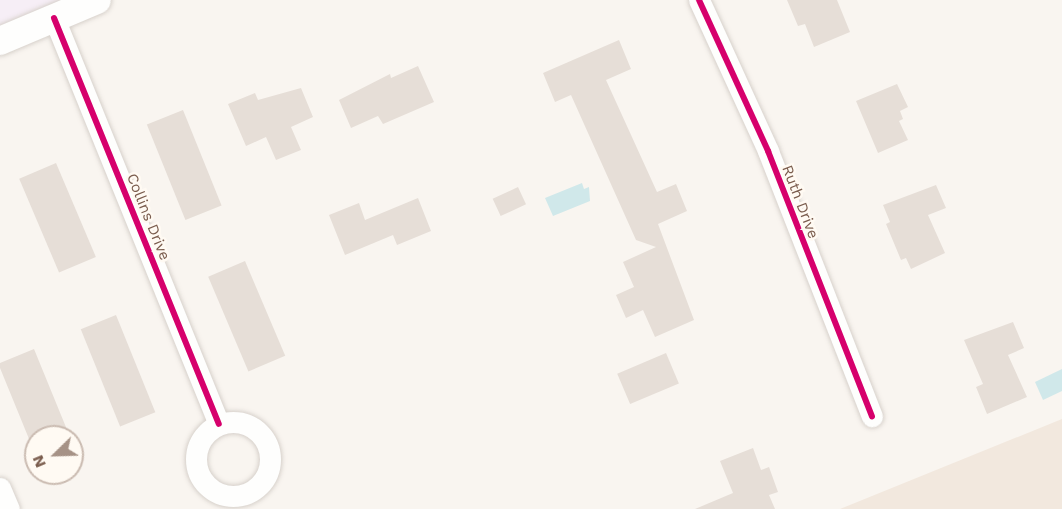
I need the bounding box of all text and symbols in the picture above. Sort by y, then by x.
street label: Ruth Drive [778,163,822,241]
street label: Collins Drive [122,171,174,263]
north arrow [24,425,84,485]
text: N [28,452,50,471]

